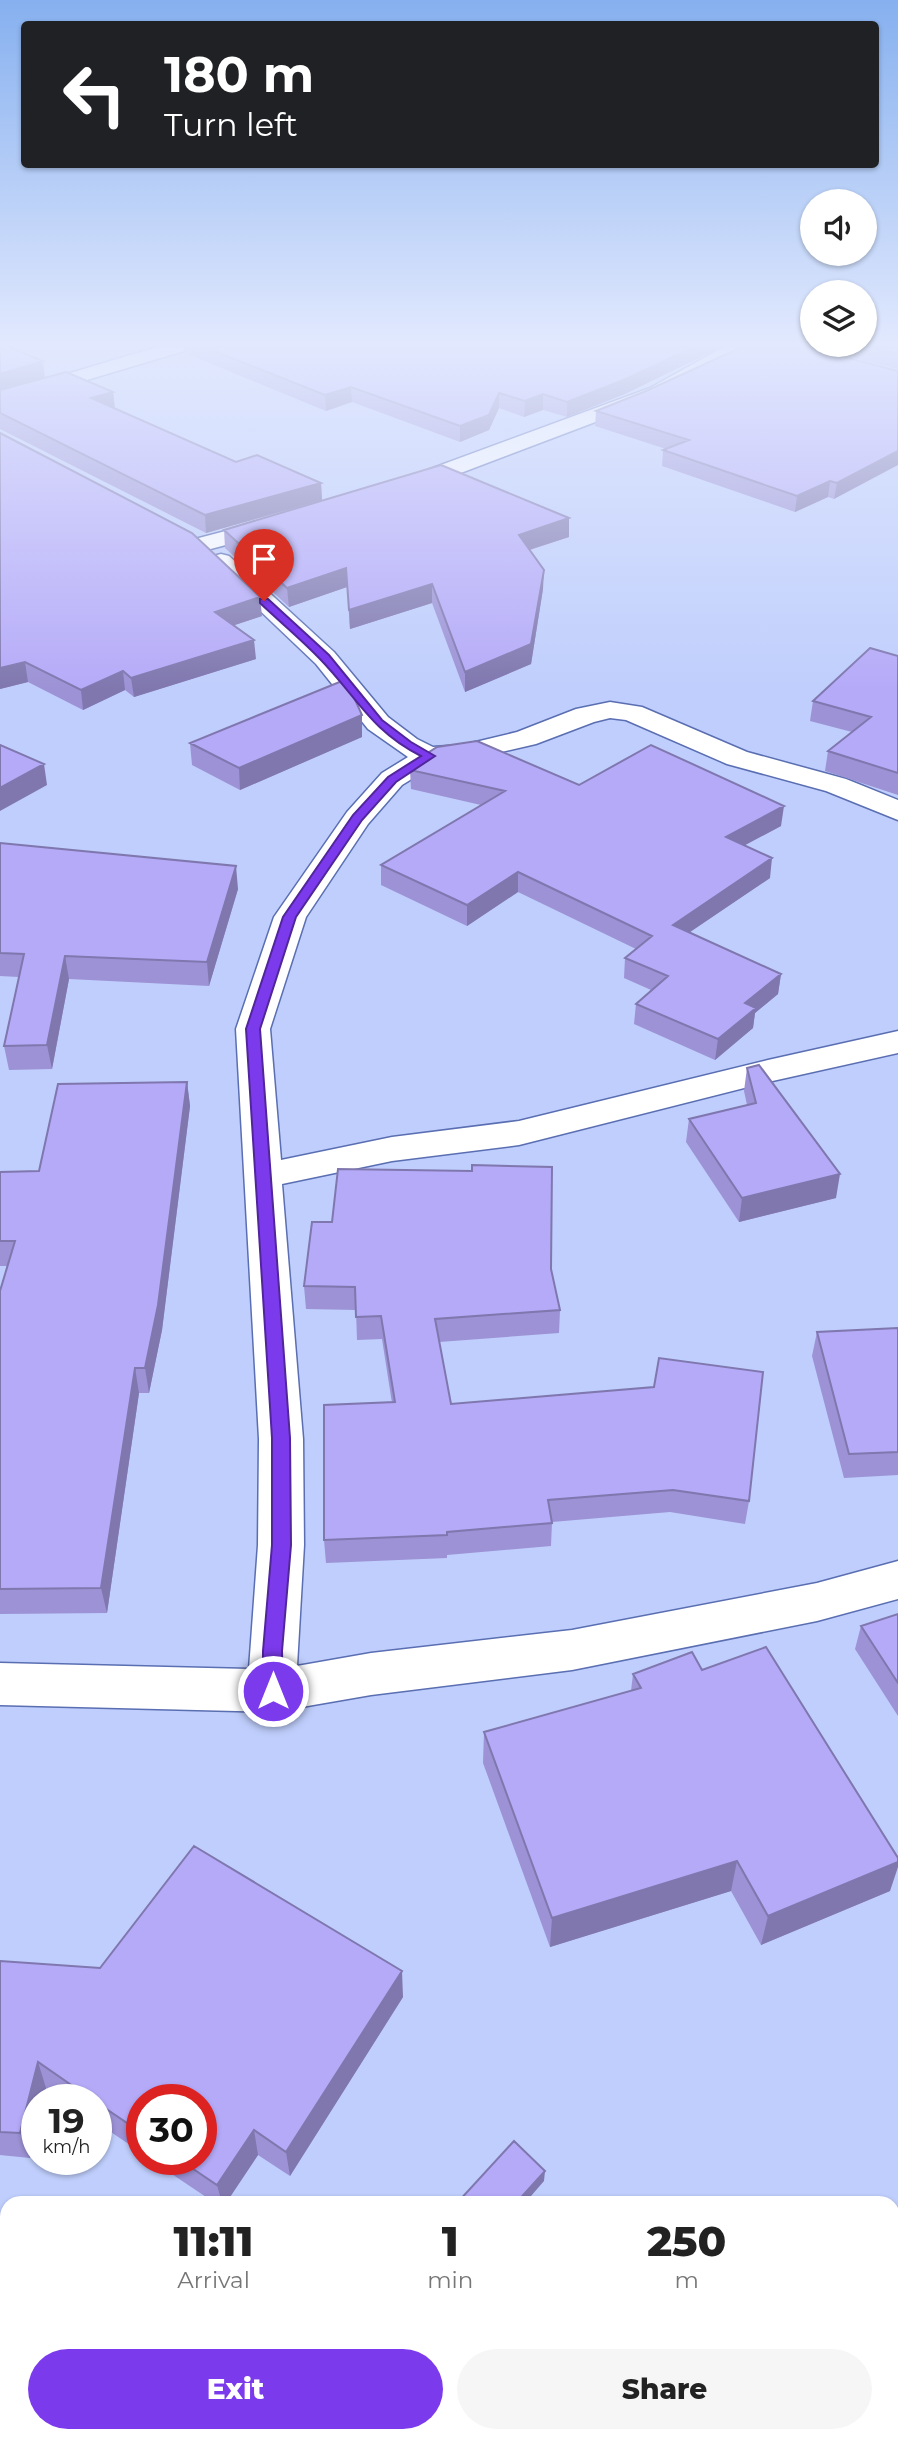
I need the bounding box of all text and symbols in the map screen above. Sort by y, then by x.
text: 180 m [164,45,314,104]
icon: left [49,49,140,140]
text: Turn left [164,105,298,144]
map controls [800,189,877,357]
button: sound [800,189,877,266]
button: layers [800,280,877,357]
pin [234,529,294,601]
icon: arrive [245,540,283,578]
position arrow [236,1654,310,1728]
speed limit sign: 30 [126,2084,217,2175]
text: 19 [48,2099,85,2142]
text: km/h [42,2136,91,2158]
text: 11:11 [174,2215,254,2267]
text: 1 [442,2215,459,2267]
text: 250 [647,2215,726,2267]
text: Arrival [177,2266,250,2294]
text: min [427,2266,473,2294]
text: m [674,2266,699,2294]
button: Exit [28,2349,443,2429]
button: Share [457,2349,872,2429]

